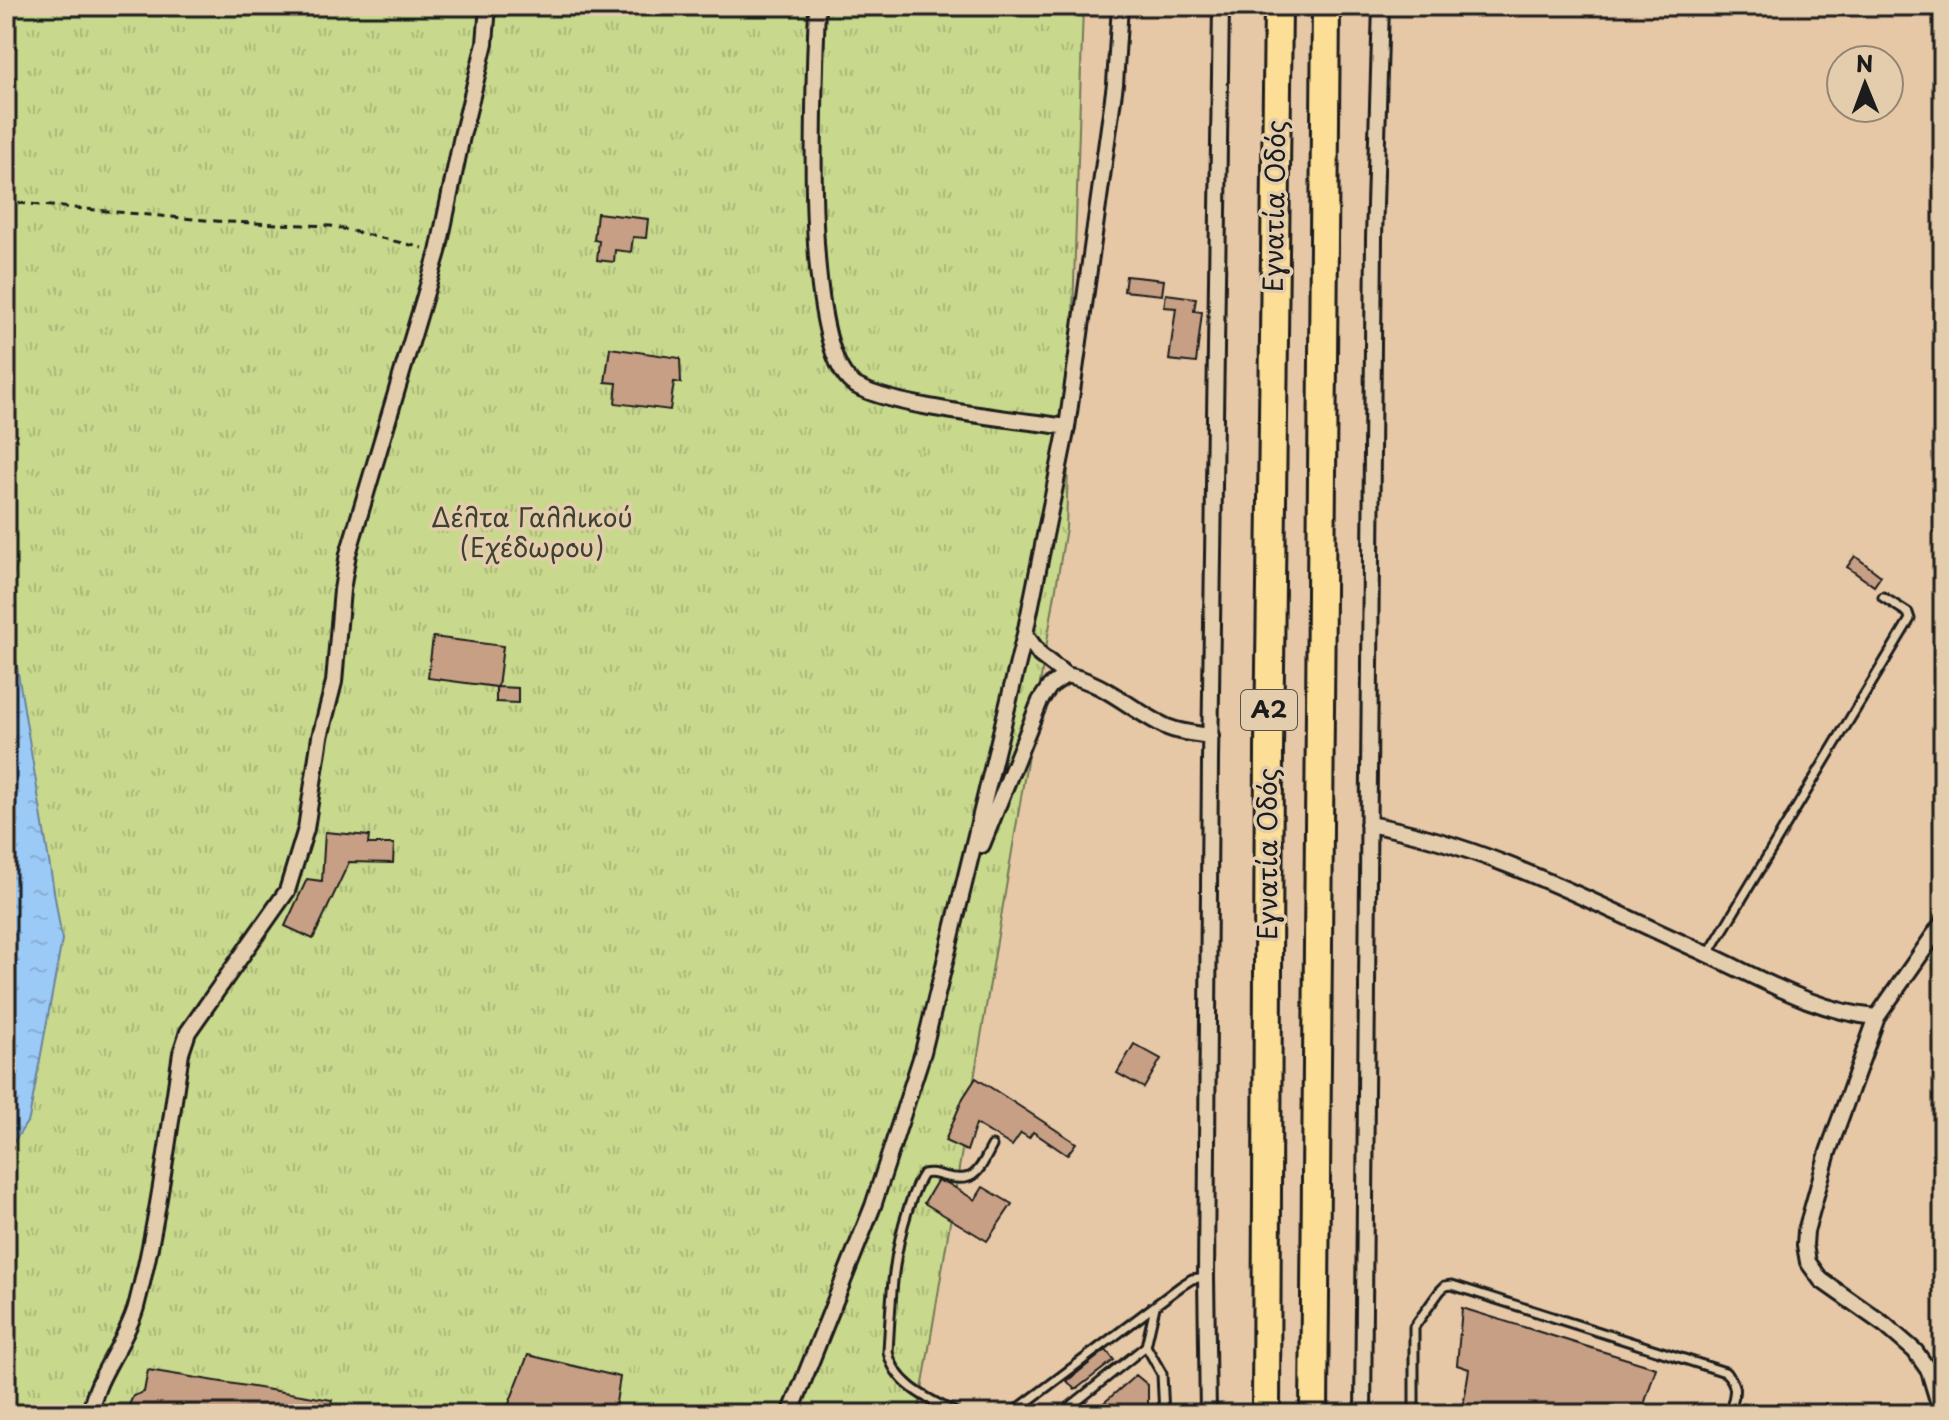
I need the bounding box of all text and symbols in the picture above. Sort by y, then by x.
north arrow [1825,44,1905,124]
text: N [1856,46,1874,79]
street label: Εγνατία Οδός [1253,120,1294,292]
park label: Δέλτα Γαλλικού (Εχέδωρου) [431,497,633,566]
road number: Α2 [1241,690,1297,730]
street label: Εγνατία Οδός [1247,768,1286,940]

